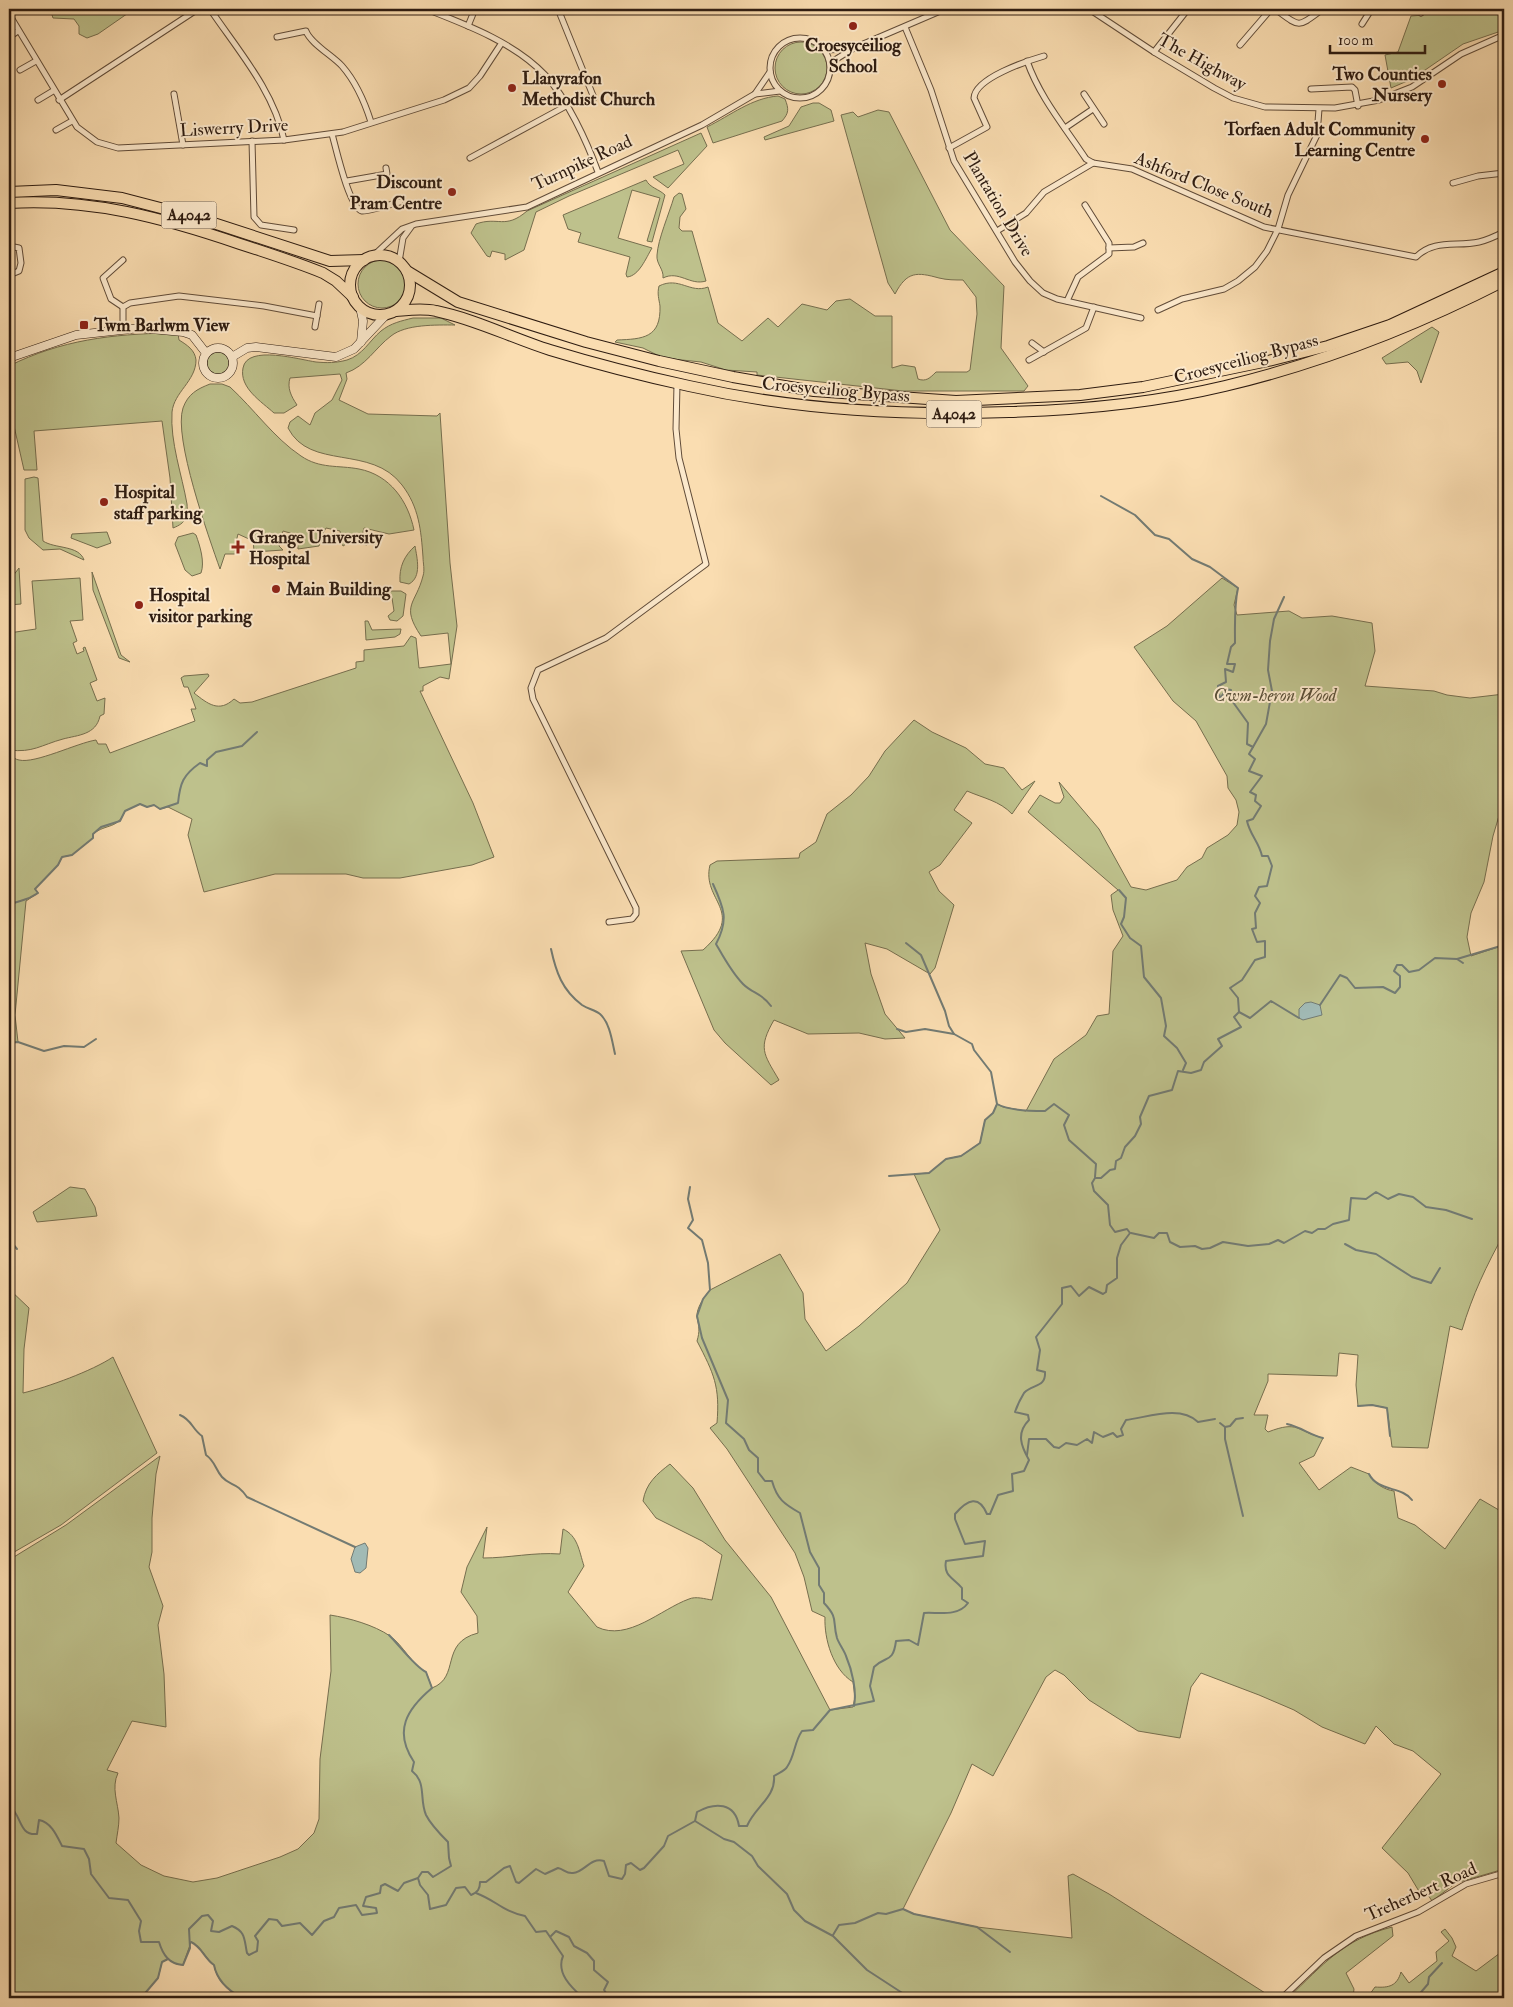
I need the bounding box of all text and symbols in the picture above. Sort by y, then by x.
marker: Croesyceiliog School [847,20,859,32]
scale bar [1330,22,1426,54]
street label: The Highway [1154,28,1251,96]
text: 100 m [1338,31,1374,50]
place label: Croesyceiliog School [805,34,902,78]
place label: Two Counties Nursery [1332,63,1433,107]
place label: Llanyrafon Methodist Church [521,67,656,111]
marker: Two Counties Nursery [1436,78,1448,90]
marker: Llanyrafon Methodist Church [506,82,518,94]
street label: Liswerry Drive [179,114,289,142]
place label: Torfaen Adult Community Learning Centre [1223,118,1416,162]
street label: Turnpike Road [528,130,636,196]
marker: Torfaen Adult Community Learning Centre [1419,133,1431,145]
street label: Ashford Close South [1130,146,1277,224]
street label: Plantation Drive [958,147,1039,261]
place label: Discount Pram Centre [350,171,442,215]
marker: Discount Pram Centre [446,186,458,198]
road number: A4042 [162,202,216,228]
place label: Twm Barlwm View [93,314,230,337]
marker: Twm Barlwm View [78,319,90,331]
street label: Croesyceiliog Bypass [1171,329,1321,389]
street label: Croesyceiliog Bypass [761,372,911,408]
road number: A4042 [926,400,982,428]
place label: Hospital staff parking [114,481,203,525]
marker: Hospital staff parking [98,496,110,508]
place label: Grange University Hospital [249,526,384,570]
marker: Grange University Hospital [231,540,245,554]
place label: Main Building [285,578,392,601]
marker: Main Building [270,583,282,595]
place label: Hospital visitor parking [148,584,253,628]
marker: Hospital visitor parking [133,599,145,611]
park label: Cwm-heron Wood [1214,684,1338,707]
street label: Treherbert Road [1362,1857,1480,1927]

